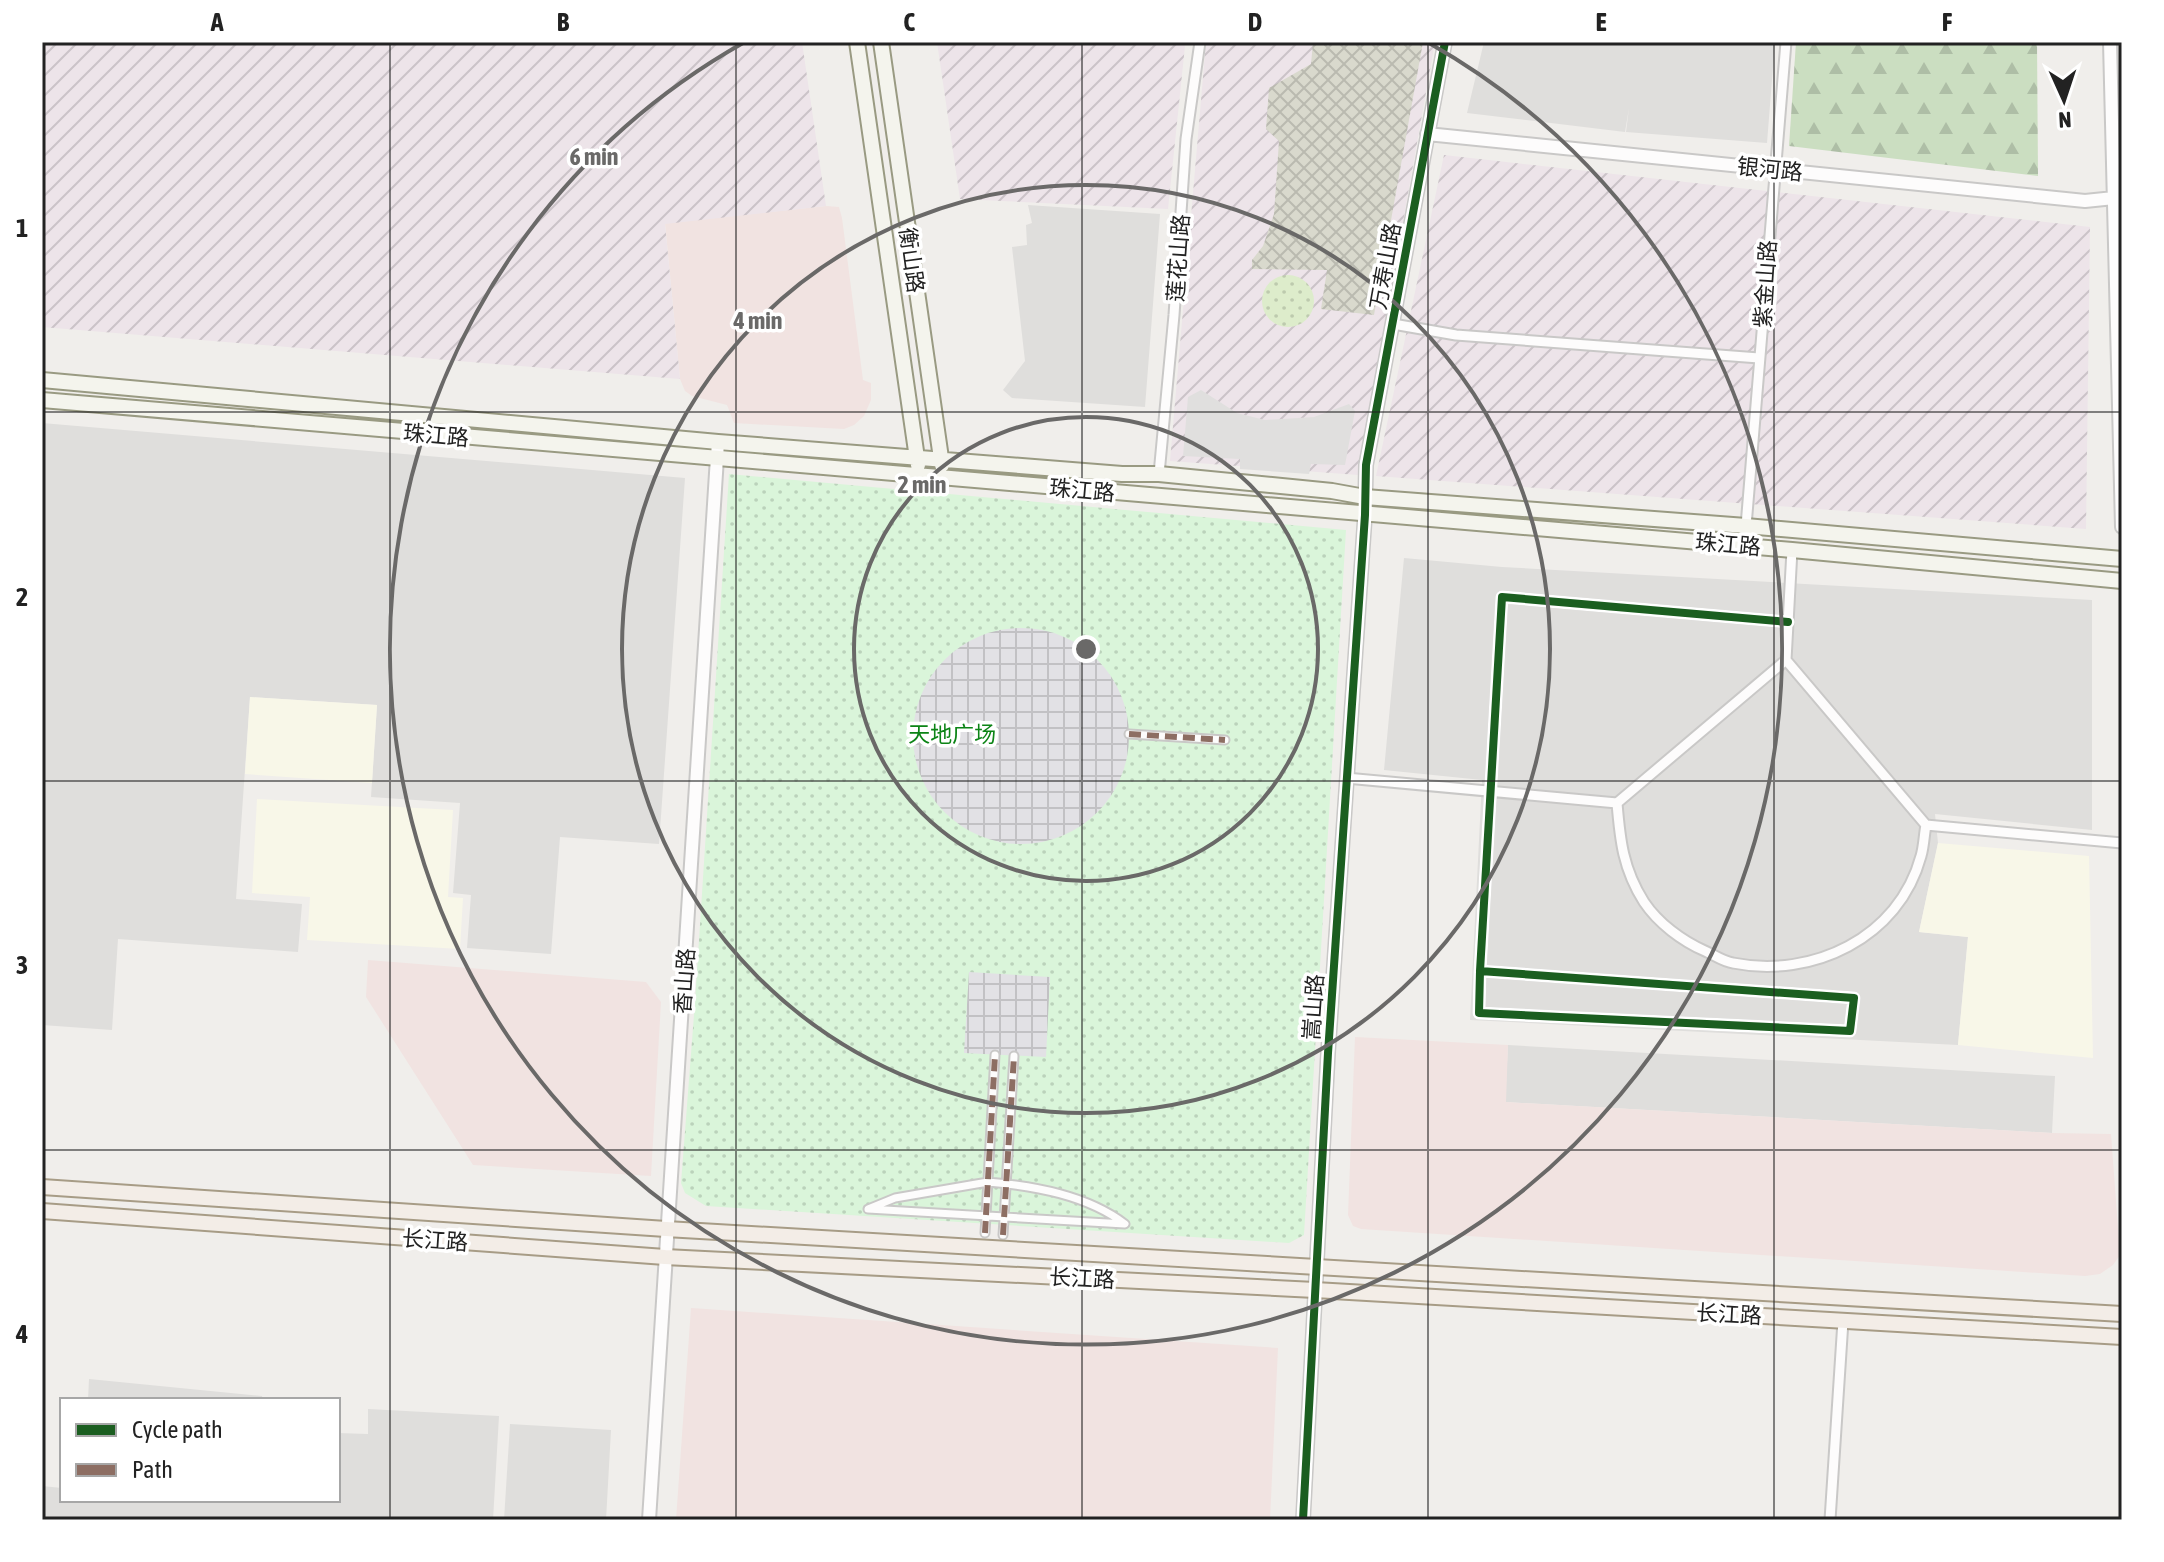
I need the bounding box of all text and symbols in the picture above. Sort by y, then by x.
text: A [210,7,224,37]
text: B [557,7,570,37]
text: C [903,7,915,37]
text: D [1248,7,1262,37]
text: E [1595,7,1607,37]
text: F [1942,7,1953,37]
north arrow [2024,60,2104,140]
text: N [2058,107,2072,133]
text: 6 min [569,143,619,170]
street label: 银河路 [1736,153,1804,185]
text: 1 [16,213,28,243]
street label: 莲花山路 [1162,213,1194,303]
street label: 万寿山路 [1365,220,1405,312]
street label: 衡山路 [895,226,929,294]
street label: 紫金山路 [1749,239,1781,329]
text: 4 min [732,307,783,334]
street label: 珠江路 [402,419,470,451]
text: 2 min [897,471,947,498]
street label: 珠江路 [1048,474,1116,506]
street label: 珠江路 [1694,528,1762,560]
text: 2 [16,582,28,612]
centre of rings [1072,635,1100,663]
park label: 天地广场 [908,721,996,747]
street label: 香山路 [669,947,699,1015]
text: 3 [16,950,28,980]
street label: 嵩山路 [1298,973,1328,1041]
street label: 长江路 [401,1225,469,1255]
street label: 长江路 [1048,1263,1116,1293]
street label: 长江路 [1695,1299,1763,1329]
text: 4 [15,1319,28,1349]
legend [60,1398,340,1502]
text: Cycle path [132,1416,223,1443]
text: Path [132,1456,173,1483]

